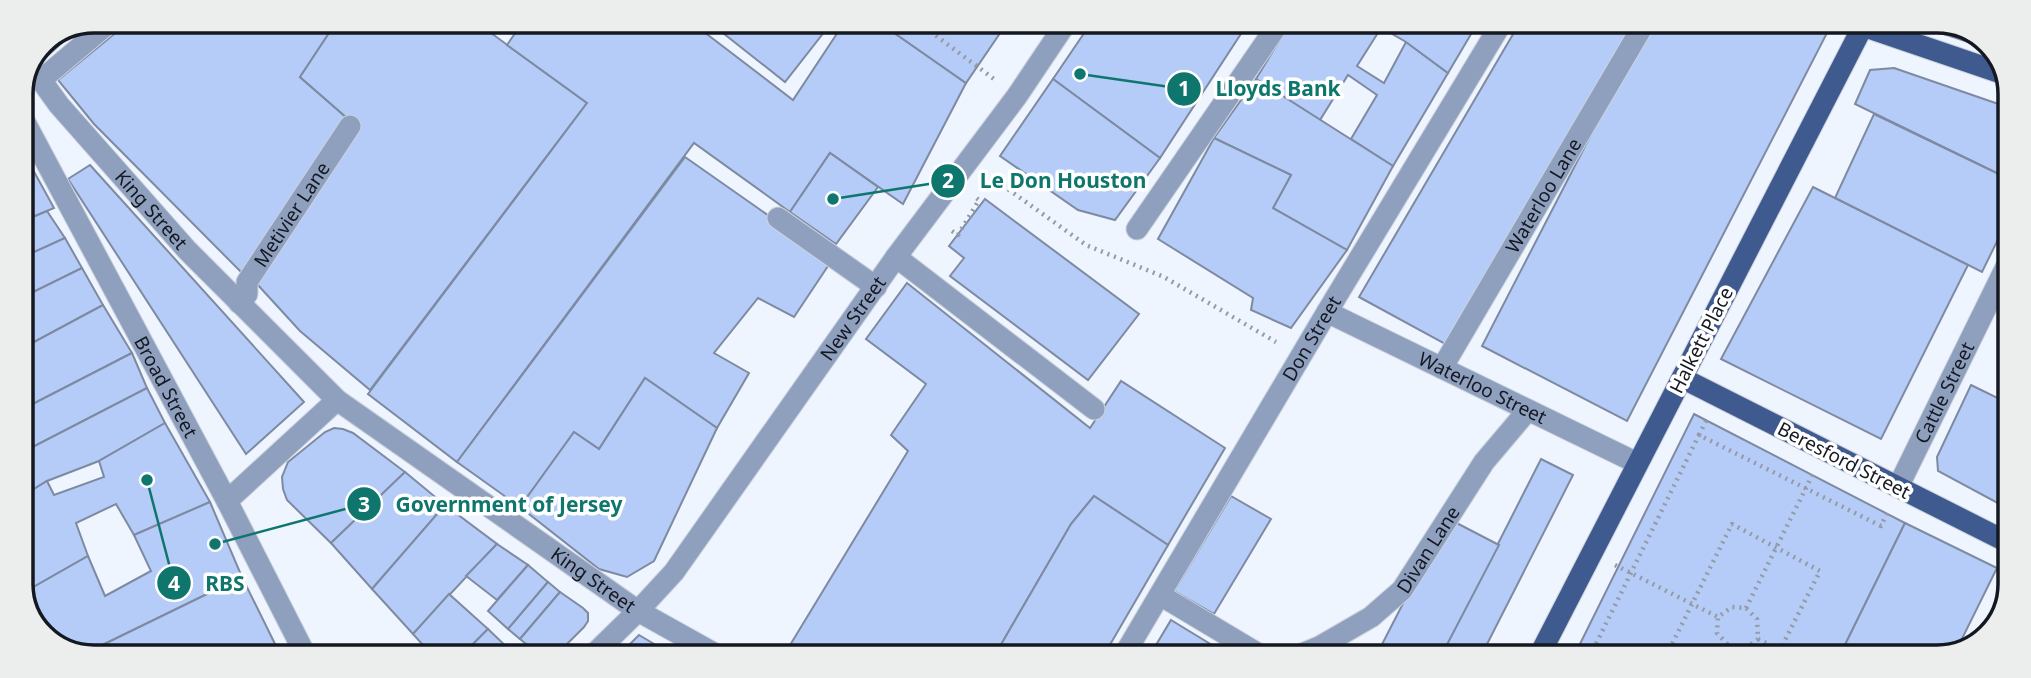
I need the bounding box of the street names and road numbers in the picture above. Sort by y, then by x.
street label: Waterloo Lane [1499,133,1587,258]
street label: Metivier Lane [247,157,336,272]
street label: King Street [109,164,194,255]
street label: New Street [814,271,892,366]
street label: Halkett Place [1663,282,1739,398]
street label: Don Street [1276,291,1347,386]
street label: Broad Street [128,331,204,442]
street label: Cattle Street [1908,338,1980,448]
street label: Waterloo Street [1414,346,1551,430]
street label: Beresford Street [1773,415,1915,505]
street label: Divan Lane [1390,501,1466,598]
street label: King Street [546,541,641,619]

